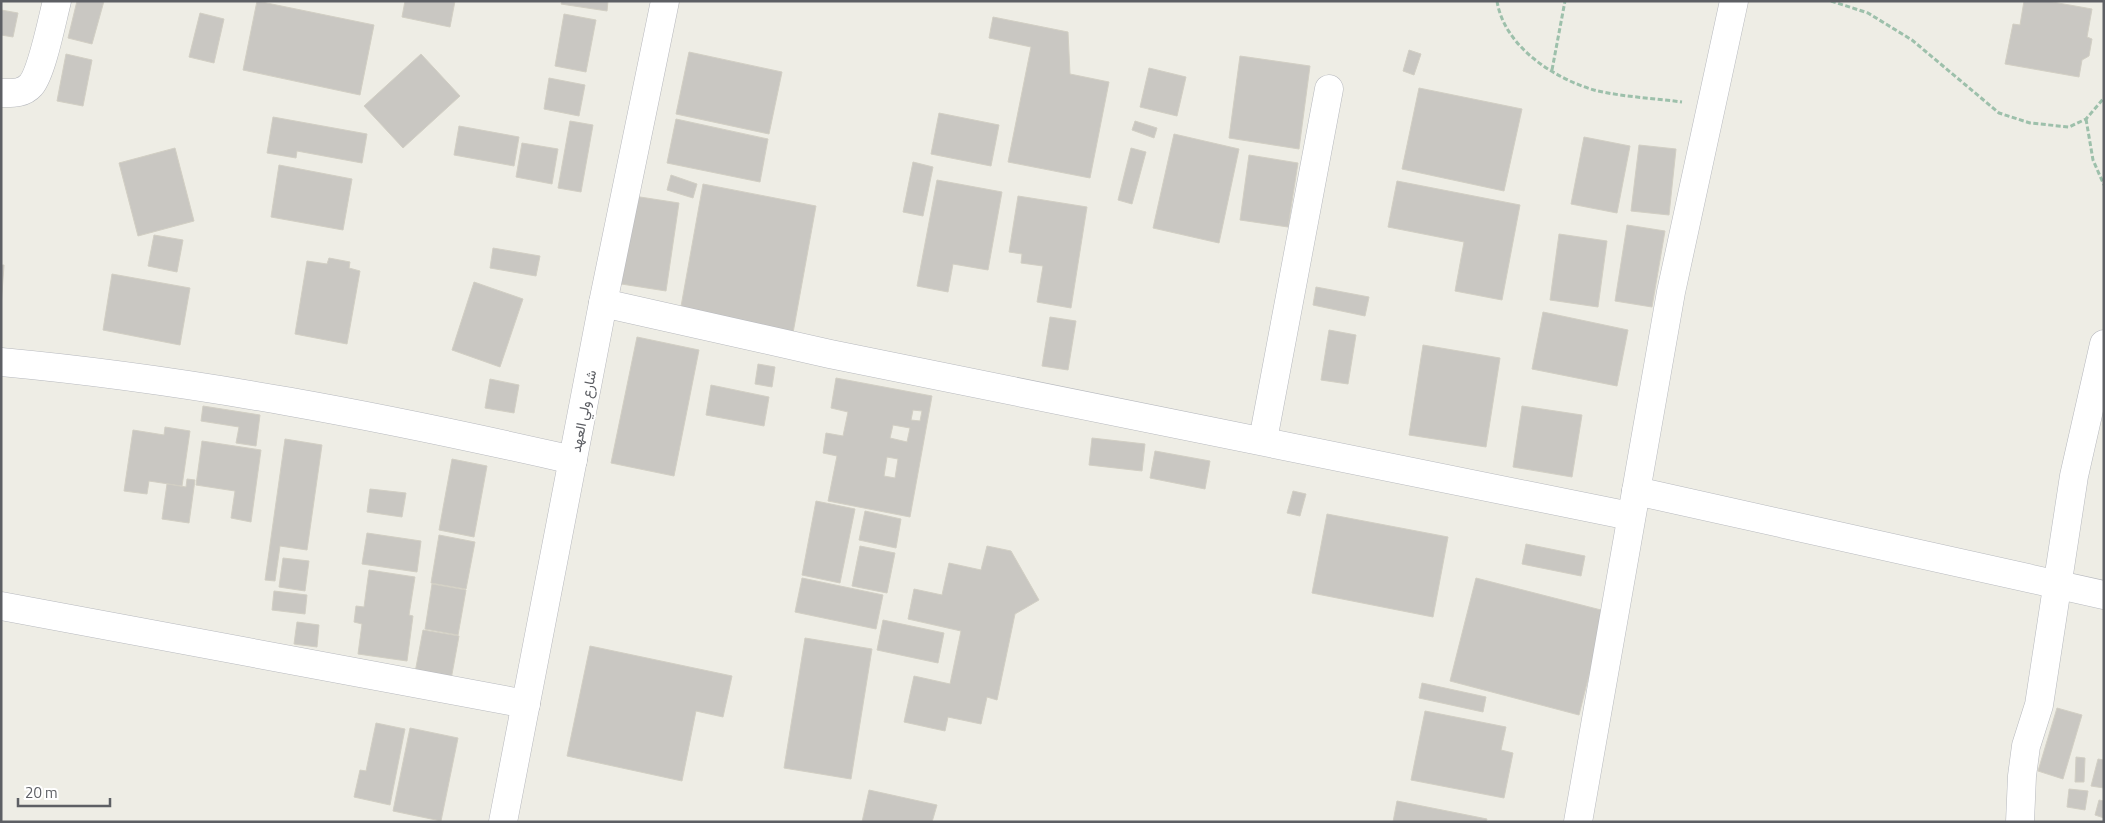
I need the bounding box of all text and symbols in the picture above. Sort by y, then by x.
street label: شارع ولي العهد [565,368,603,454]
scale bar [18,776,110,808]
text: 20 m [25,781,58,804]

